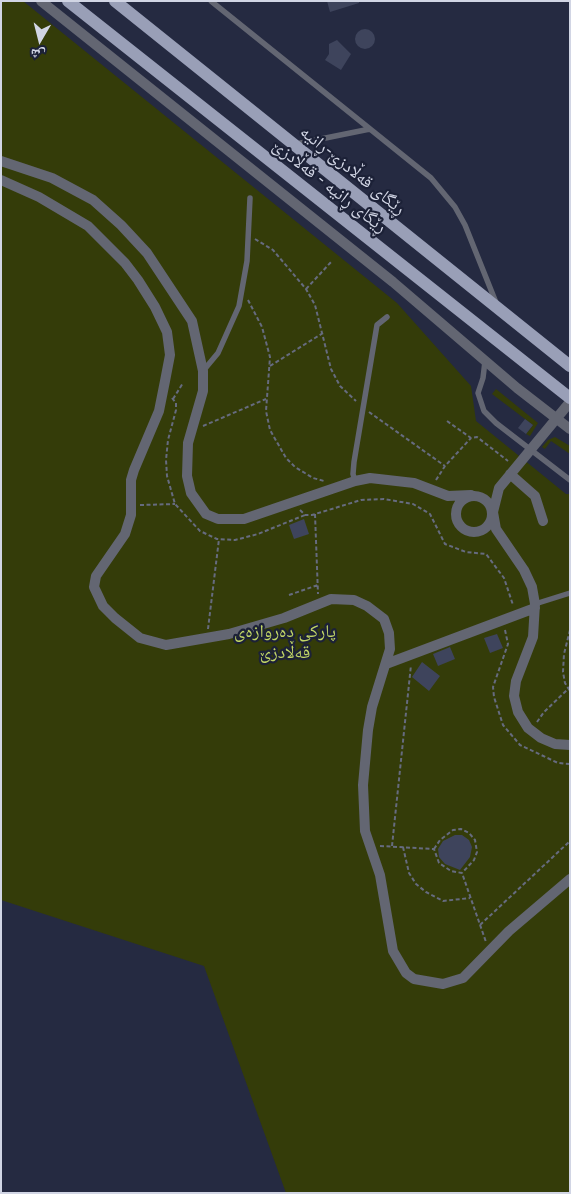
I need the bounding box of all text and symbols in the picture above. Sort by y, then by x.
north arrow [15,15,65,65]
text: ش [29,46,46,65]
street label: ڕێگای قەڵادزێ-ڕانیە [296,121,410,219]
street label: ڕێگای ڕانیە - قەڵادزێ [269,135,391,237]
park label: پارکی دەروازەی قەڵادزێ [234,620,336,662]

